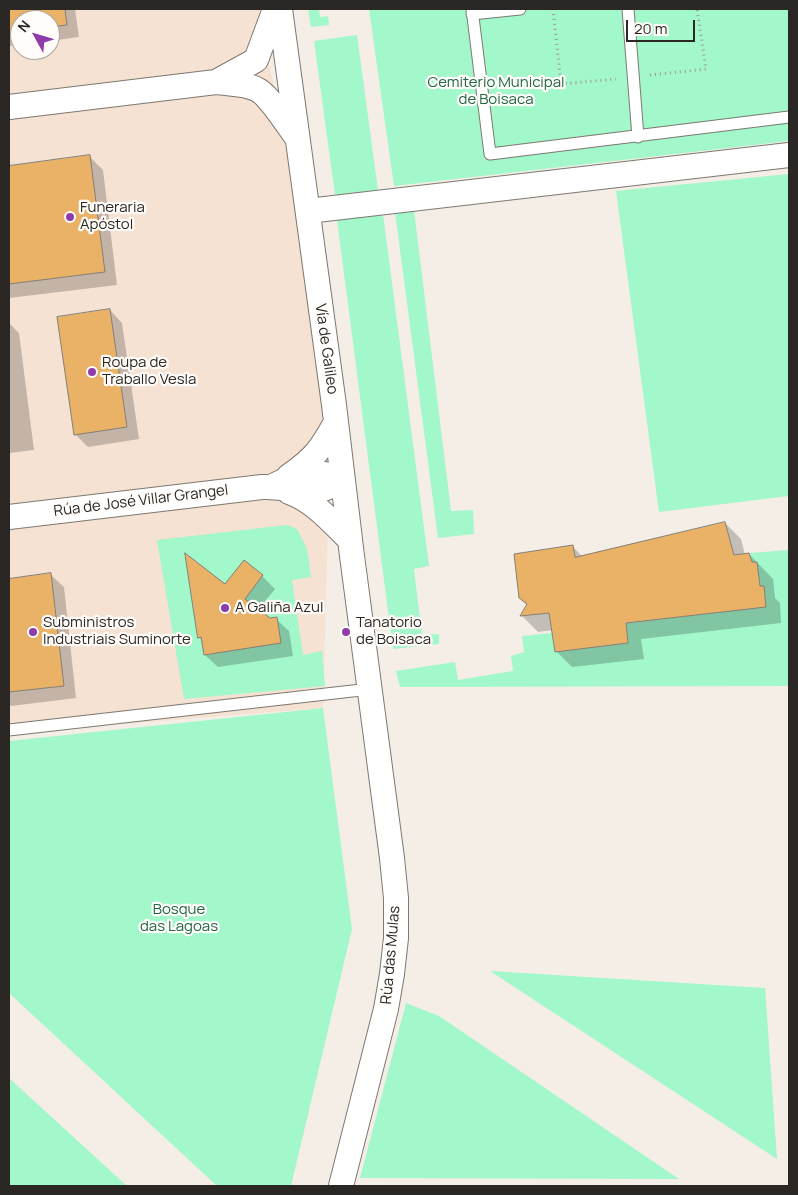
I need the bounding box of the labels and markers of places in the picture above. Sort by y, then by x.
place label: Funeraria Apóstol [80,199,145,234]
marker: Funeraria Apóstol [64,211,76,223]
place label: Roupa de Traballo Vesla [102,354,196,389]
marker: Roupa de Traballo Vesla [86,366,98,378]
place label: A Galiña Azul [235,599,324,617]
marker: A Galiña Azul [219,602,231,614]
place label: Subministros Industriais Suminorte [43,614,191,649]
place label: Tanatorio de Boisaca [356,614,431,649]
marker: Subministros Industriais Suminorte [27,626,39,638]
marker: Tanatorio de Boisaca [340,626,352,638]

